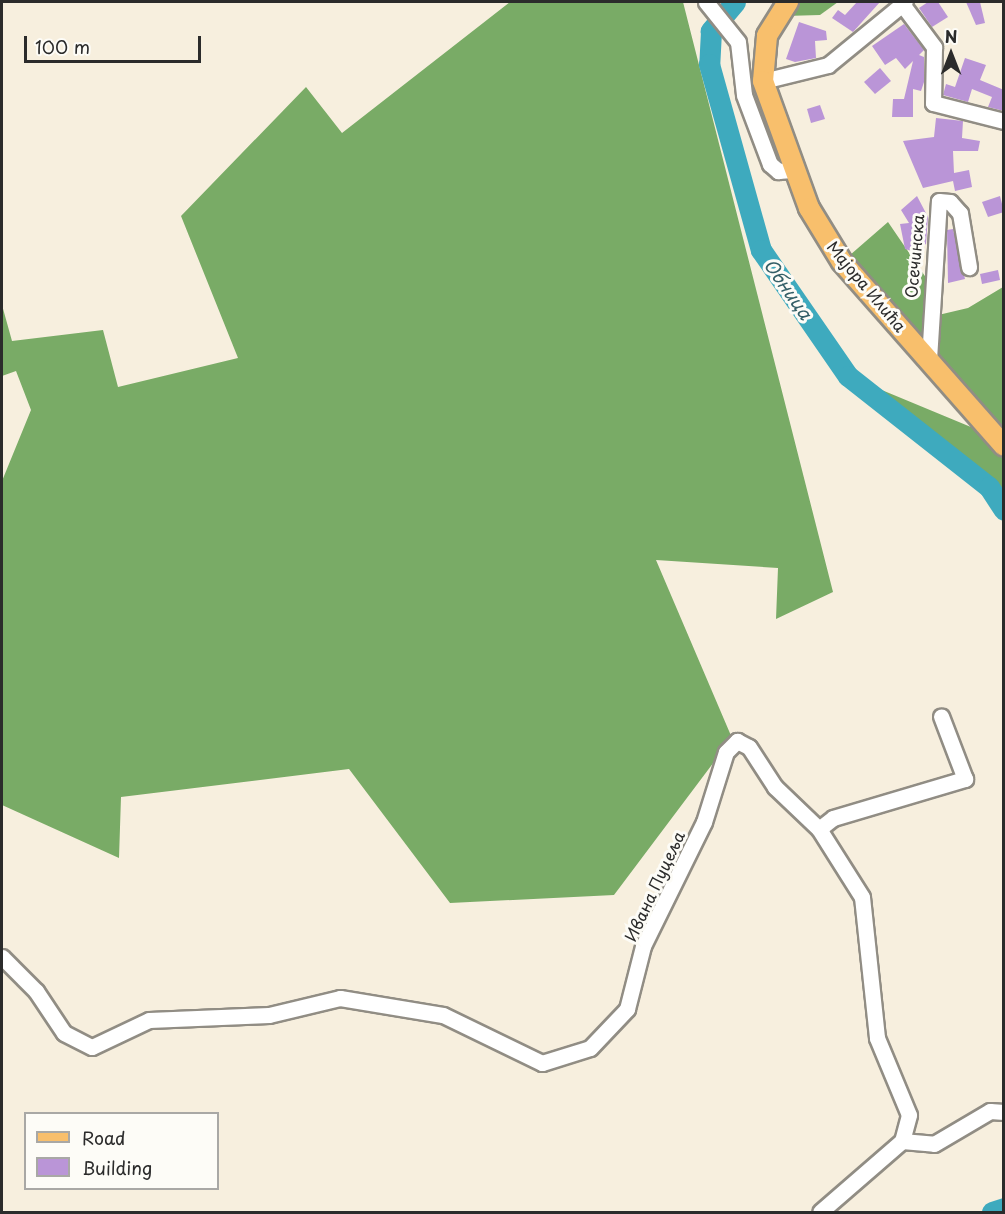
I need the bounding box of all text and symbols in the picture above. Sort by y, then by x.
scale bar [27,24,204,62]
north arrow [921,24,981,84]
text: N [945,24,957,48]
text: 100 m [35,33,90,60]
street label: Осечинска [901,213,927,299]
street label: Мајора Илића [823,237,911,335]
water label: Обница [759,255,817,323]
street label: Ивана Пуцеља [620,827,688,945]
legend [24,1112,219,1190]
text: Road [82,1124,126,1151]
text: Building [82,1154,152,1181]

